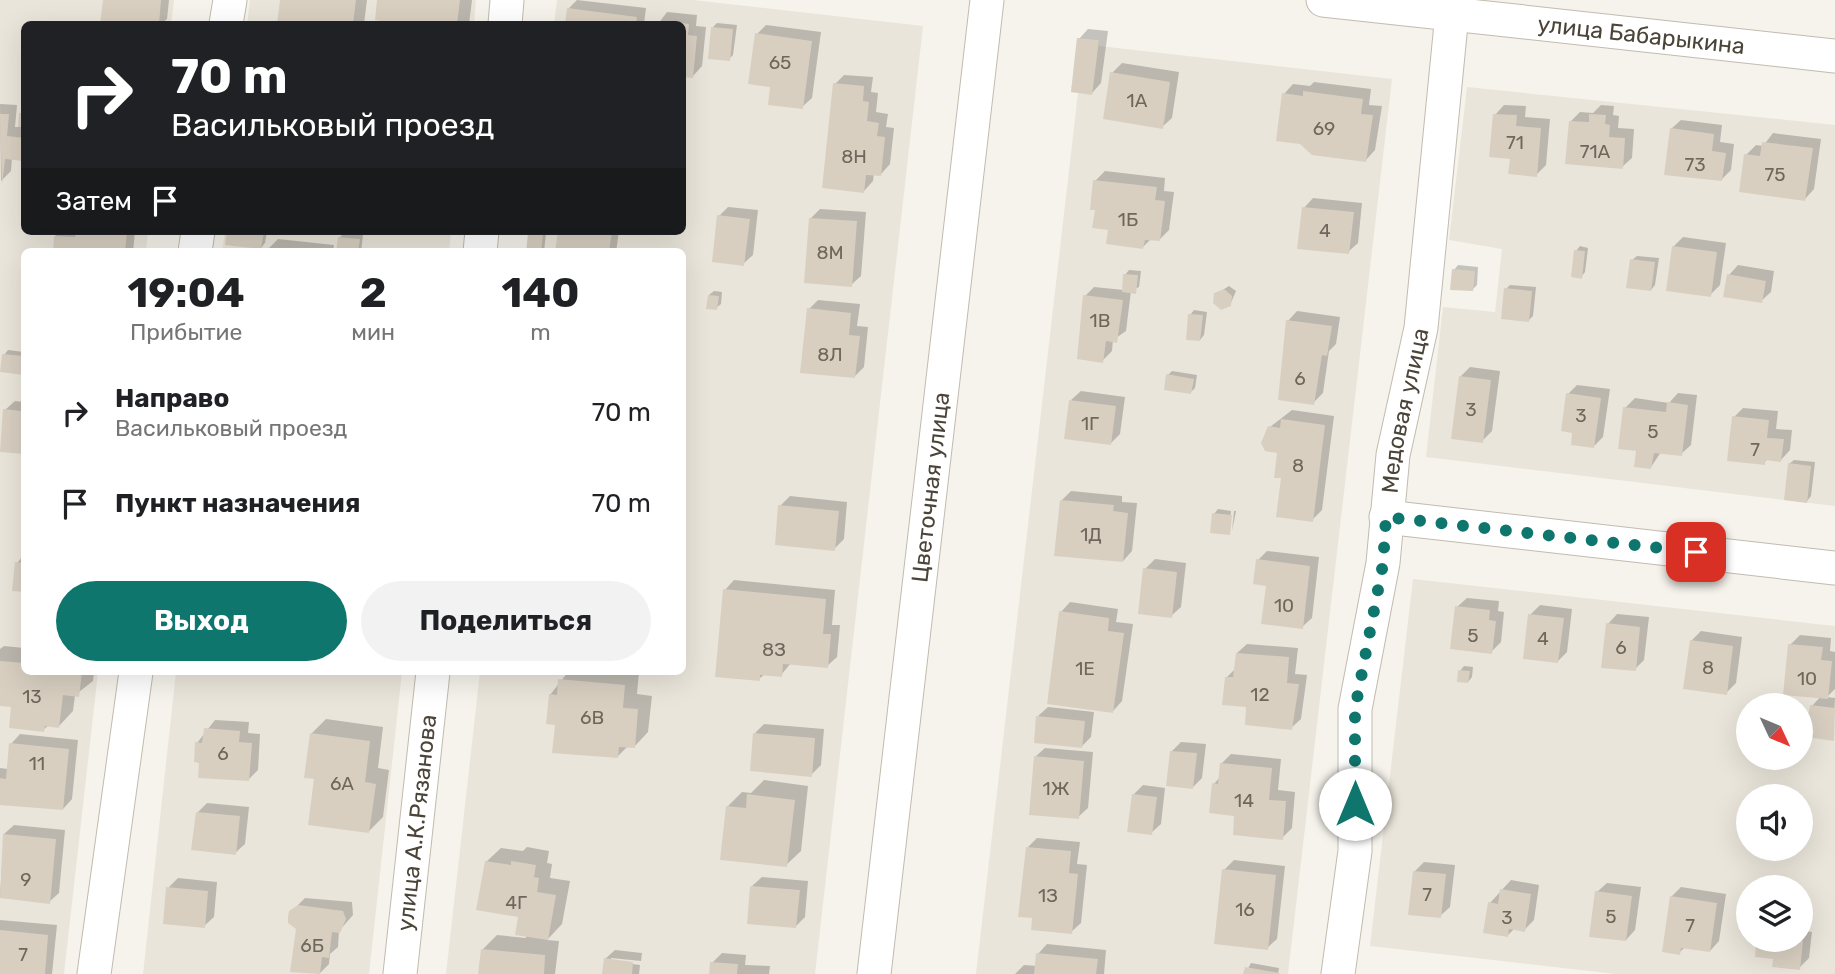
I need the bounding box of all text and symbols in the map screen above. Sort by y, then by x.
street label: улица Бабарыкина [1536,10,1746,60]
text: 70 m [171,47,288,105]
icon: right [56,49,147,140]
house number: 65 [769,51,791,74]
house number: 1А [1127,89,1148,112]
text: Васильковый проезд [171,106,494,144]
house number: 69 [1313,117,1335,140]
house number: 71 [1506,131,1524,154]
house number: 71А [1580,140,1611,163]
house number: 8Н [841,145,867,168]
house number: 73 [1684,153,1706,176]
house number: 75 [1764,163,1786,186]
icon: arrive [146,182,184,220]
text: Затем [56,186,132,217]
house number: 1Б [1118,208,1138,231]
house number: 4 [1319,219,1331,242]
house number: 8М [816,241,844,264]
text: 19:04 [127,268,245,318]
text: 2 [359,268,387,318]
text: 140 [501,268,580,318]
house number: 1В [1090,309,1110,332]
text: Прибытие [130,318,242,346]
text: мин [351,318,395,346]
text: m [530,318,551,346]
street label: Медовая улица [1376,325,1435,494]
house number: 8Л [817,343,843,366]
house number: 6 [1294,367,1306,390]
text: Направо [115,383,229,414]
street label: Цветочная улица [906,391,955,584]
icon: right [56,394,94,432]
text: 70 m [592,397,651,428]
house number: 3 [1465,398,1477,421]
house number: 3 [1575,404,1587,427]
house number: 1Г [1081,412,1099,435]
text: Васильковый проезд [115,414,347,442]
house number: 5 [1647,420,1659,443]
house number: 7 [1750,438,1760,461]
house number: 8 [1292,454,1304,477]
icon: arrive [56,485,94,523]
text: Пункт назначения [115,488,360,519]
text: 70 m [592,488,651,519]
pin [1666,522,1726,582]
house number: 1Д [1080,523,1102,546]
icon: arrive [1677,533,1715,571]
button: Выход [56,581,347,661]
button: Поделиться [361,581,651,661]
house number: 10 [1274,594,1294,617]
house number: 5 [1467,624,1479,647]
house number: 4 [1537,627,1549,650]
house number: 6 [1615,636,1627,659]
house number: 8З [762,638,786,661]
house number: 8 [1702,656,1714,679]
house number: 1Е [1075,657,1095,680]
house number: 10 [1797,667,1817,690]
house number: 12 [1250,683,1270,706]
house number: 13 [22,685,42,708]
north arrow [1736,693,1813,770]
map controls [1736,693,1813,952]
house number: 6В [580,706,604,729]
street label: улица А.К.Рязанова [391,713,442,933]
house number: 6 [217,742,229,765]
house number: 11 [29,752,45,775]
position arrow [1318,767,1392,841]
house number: 6А [330,772,354,795]
house number: 1Ж [1043,777,1070,800]
button: sound [1736,784,1813,861]
house number: 14 [1234,789,1254,812]
house number: 9 [20,868,32,891]
button: layers [1736,875,1813,952]
house number: 7 [1422,883,1432,906]
house number: 1З [1038,884,1058,907]
house number: 4Г [505,891,527,914]
house number: 16 [1235,898,1255,921]
house number: 5 [1605,905,1617,928]
house number: 3 [1501,906,1513,929]
house number: 7 [1685,914,1695,937]
house number: 6Б [300,934,324,957]
house number: 7 [18,943,28,966]

